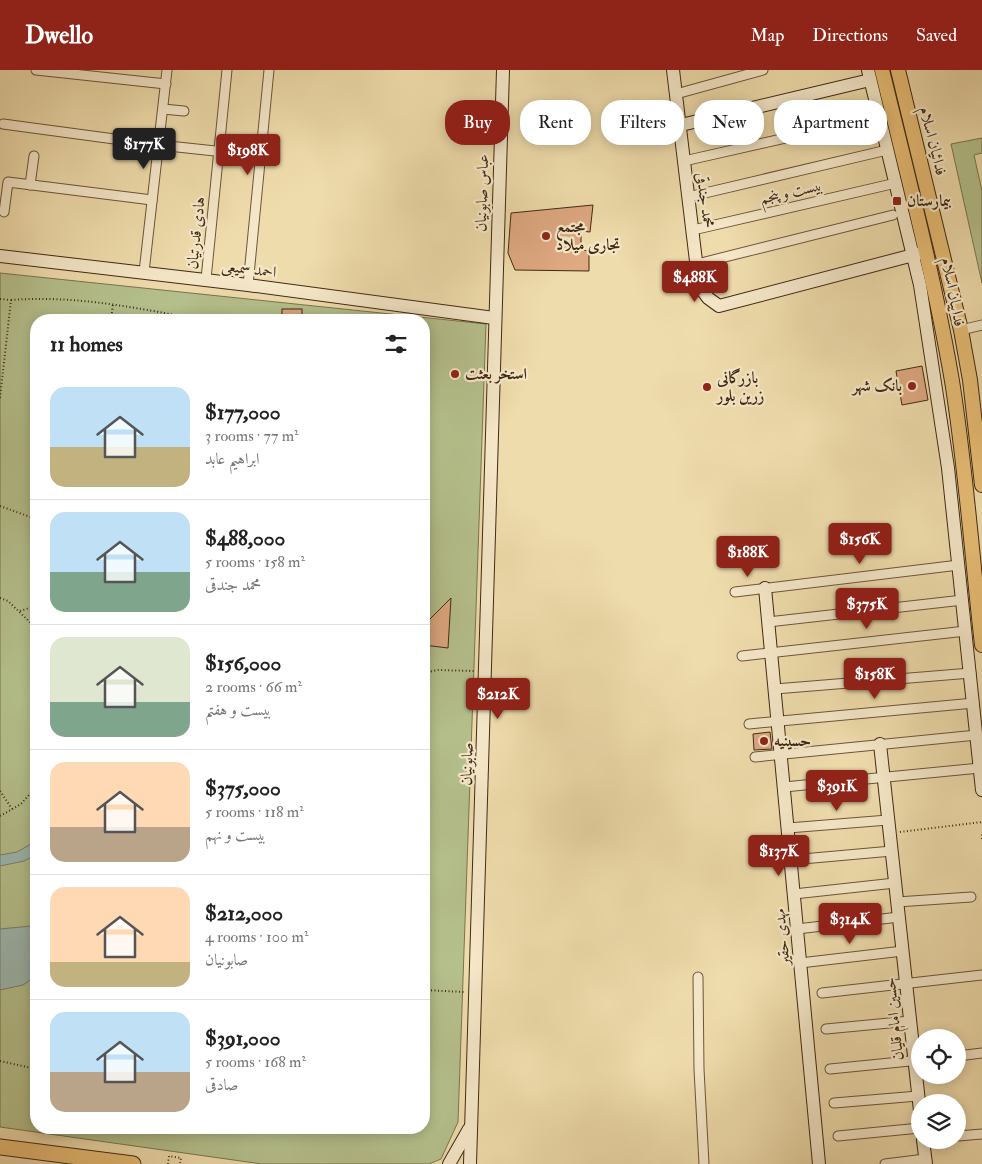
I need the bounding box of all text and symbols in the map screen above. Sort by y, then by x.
text: Dwello [25,20,93,51]
text: Map [751,24,784,47]
text: Directions [812,24,888,47]
text: Saved [916,24,957,47]
chip: Buy [445,100,510,145]
chip: Rent [520,100,591,145]
chip: Filters [601,100,684,145]
chip: New [694,100,764,145]
chip: Apartment [774,100,887,145]
street label: فدائیان اسلام [911,104,951,178]
pin: $177K [109,128,179,170]
text: $177K [124,134,164,154]
pin: $198K [213,134,283,176]
text: $198K [227,140,269,160]
street label: عباس صابونیان [471,154,493,232]
street label: محمد جندقی [691,171,719,229]
street label: بیست و پنجم [758,175,825,214]
place label: بیمارستان [907,191,952,211]
marker: بیمارستان [891,195,903,207]
street label: هادی قدرتیان [182,196,210,270]
place label: مجتمع تجاری میلاد [556,217,620,255]
marker: مجتمع تجاری میلاد [540,230,552,242]
street label: احمد سمیعی [220,256,278,283]
street label: فداییان اسلام [933,256,970,329]
pin: $488K [660,260,730,303]
text: $488K [673,267,717,287]
icon: filters [382,330,410,358]
text: 11 homes [50,331,123,358]
place label: استخر بعثت [465,364,527,384]
marker: استخر بعثت [449,368,461,380]
place label: بازرگانی زرین بلور [715,368,765,406]
place label: بانک شهر [850,376,902,396]
marker: بانک شهر [906,380,918,392]
marker: بازرگانی زرین بلور [701,381,713,393]
text: $177,000 [205,399,281,426]
icon: home [90,407,150,467]
text: 3 rooms · 77 m² [205,426,299,446]
text: ابراهیم عابد [205,449,259,469]
pin: $156K [825,522,895,565]
text: $488,000 [205,525,285,552]
text: $156K [840,529,880,549]
icon: home [90,532,150,592]
pin: $188K [713,536,783,578]
text: $188K [728,542,768,562]
text: 5 rooms · 158 m² [205,552,305,572]
text: محمد جندقی [205,575,261,595]
pin: $375K [832,588,902,630]
text: $375K [847,594,887,614]
text: $156,000 [205,650,281,677]
icon: home [90,657,150,717]
pin: $158K [840,658,910,700]
text: $158K [855,664,895,684]
text: 2 rooms · 66 m² [205,677,302,697]
pin: $212K [463,678,533,720]
text: $212K [477,684,519,704]
text: بیست و هفتم [205,700,271,720]
place label: حسینیه [774,731,811,751]
marker: حسینیه [758,735,770,747]
street label: صابونیان [456,742,478,786]
pin: $391K [802,770,872,812]
text: $375,000 [205,775,281,802]
text: $391K [817,776,857,796]
icon: home [90,782,150,842]
text: 5 rooms · 118 m² [205,802,304,822]
text: بیست و نهم [205,825,266,845]
pin: $137K [744,834,814,877]
text: $137K [759,841,799,861]
text: $212,000 [205,900,283,927]
pin: $314K [815,902,885,945]
icon: home [90,907,150,967]
street label: مهدی حقیر [770,908,795,968]
text: $314K [830,909,870,929]
text: 4 rooms · 100 m² [205,927,308,947]
text: صابونیان [205,950,248,970]
street label: حسین امام قلیان [880,976,912,1062]
text: $391,000 [205,1025,280,1052]
map controls [911,1029,966,1149]
button: locate [911,1029,966,1084]
icon: home [90,1032,150,1092]
text: 5 rooms · 168 m² [205,1052,306,1072]
text: صادقی [205,1075,238,1095]
button: layers [911,1094,966,1149]

